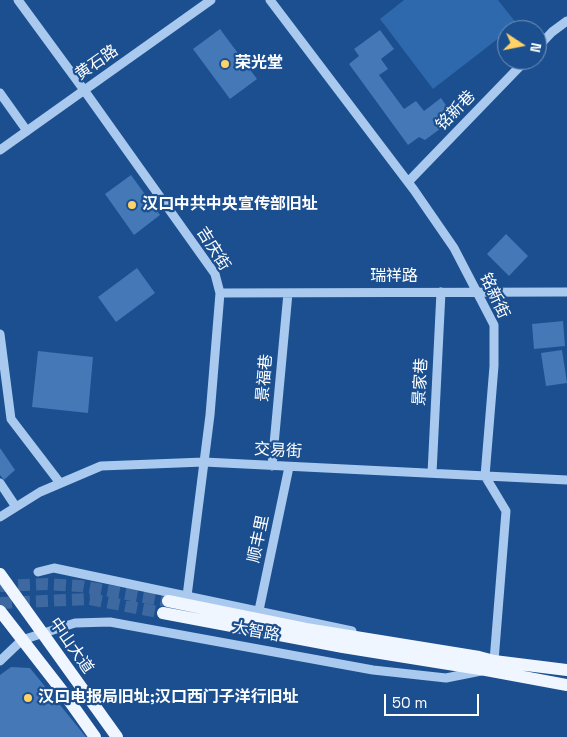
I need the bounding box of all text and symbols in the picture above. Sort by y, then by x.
north arrow [497,20,547,70]
street label: 黄石路 [72,41,122,85]
text: N [526,41,545,54]
place label: 荣光堂 [235,54,283,74]
marker: 荣光堂 [219,58,231,70]
street label: 铭新巷 [432,87,480,135]
place label: 汉口中共中央宣传部旧址 [142,195,318,215]
marker: 汉口中共中央宣传部旧址 [126,199,138,211]
street label: 吉庆街 [192,224,234,274]
street label: 瑞祥路 [370,267,418,287]
street label: 铭新街 [475,270,513,322]
street label: 景福巷 [253,353,277,403]
street label: 景家巷 [410,358,432,406]
street label: 交易街 [254,440,302,462]
street label: 顺丰里 [245,514,273,564]
street label: 中山大道 [45,614,97,678]
street label: 大智路 [231,618,281,646]
scale bar [387,684,482,716]
place label: 汉口电报局旧址;汉口西门子洋行旧址 [38,688,299,708]
marker: 汉口电报局旧址;汉口西门子洋行旧址 [22,692,34,704]
text: 50 m [392,693,427,712]

